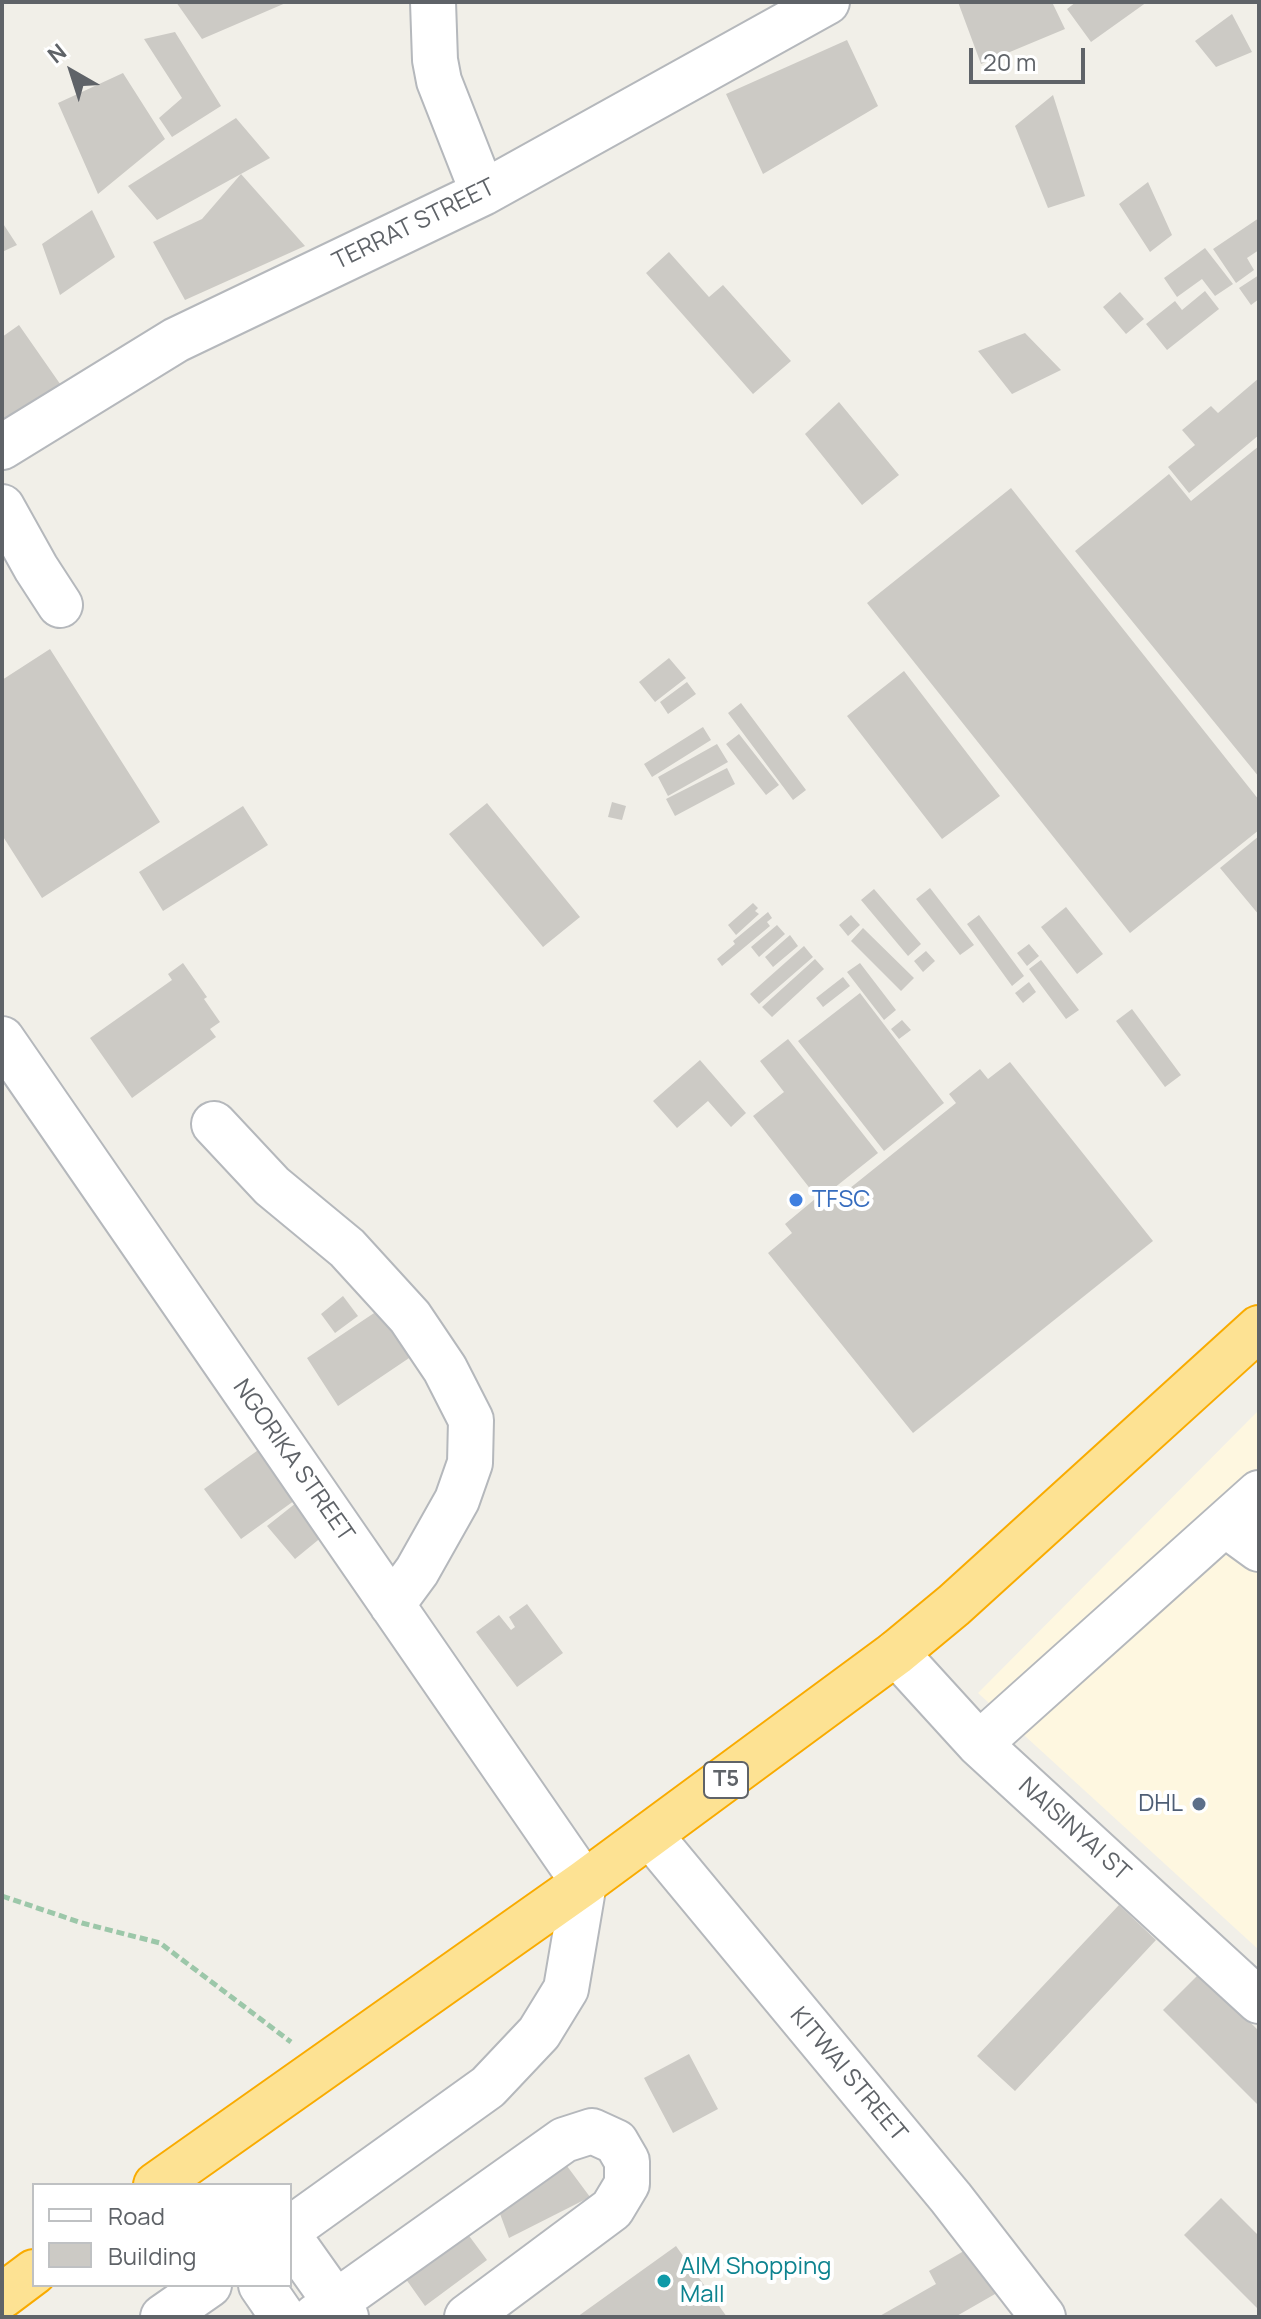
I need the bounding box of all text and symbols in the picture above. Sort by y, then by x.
north arrow [32,32,112,112]
scale bar [973,32,1089,82]
text: N [41,37,72,70]
text: 20 m [983,45,1036,78]
street label: TERRAT STREET [328,173,500,277]
place label: TFSC [812,1186,870,1214]
marker: TFSC [787,1191,805,1209]
street label: NGORIKA STREET [226,1374,360,1548]
road number: T5 [704,1762,748,1798]
street label: NAISINYAI ST [1012,1772,1136,1888]
place label: DHL [1138,1790,1183,1818]
marker: DHL [1190,1795,1208,1813]
street label: KITWAI STREET [783,2002,913,2148]
legend [32,2183,292,2287]
text: Road [108,2199,165,2232]
text: Building [108,2239,196,2272]
place label: AIM Shopping Mall [680,2253,832,2309]
marker: AIM Shopping Mall [655,2272,673,2290]

